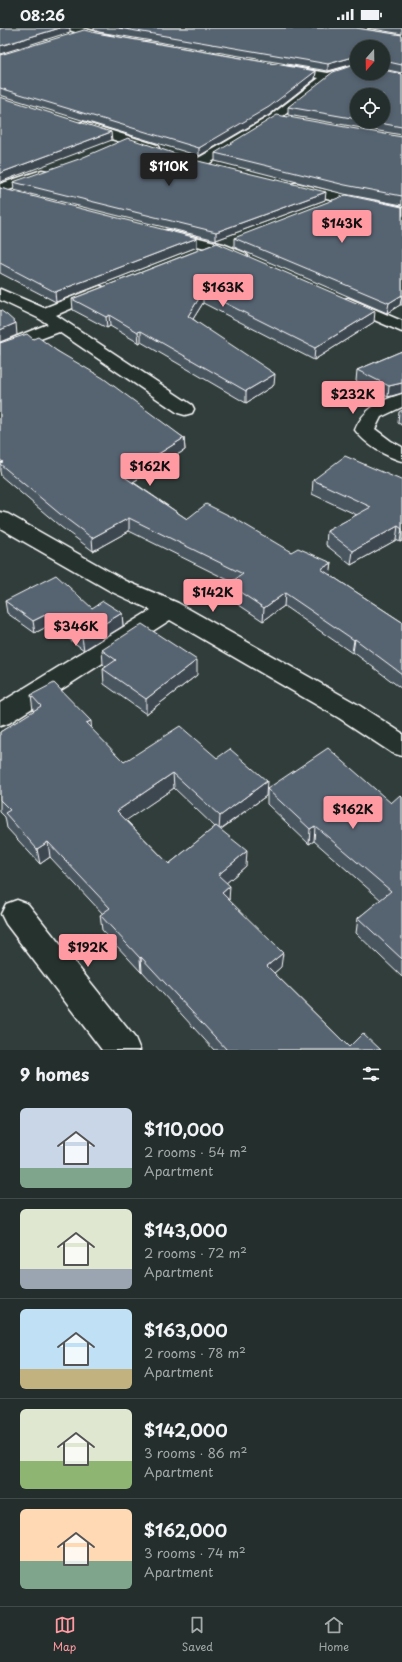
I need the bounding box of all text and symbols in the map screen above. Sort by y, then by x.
text: 08:26 [20,3,65,26]
north arrow [350,40,390,80]
map controls [350,40,390,128]
button: locate [350,88,390,128]
pin: $110K [141,153,197,187]
text: $110K [149,156,189,175]
pin: $143K [314,210,370,244]
text: $143K [321,213,363,232]
pin: $163K [195,274,251,308]
text: $163K [202,277,244,296]
pin: $232K [325,381,381,415]
text: $232K [331,384,375,403]
pin: $162K [122,453,178,487]
text: $162K [129,456,171,475]
pin: $142K [185,579,241,613]
text: $142K [192,582,234,601]
pin: $346K [48,613,104,647]
text: $346K [53,616,99,635]
pin: $162K [325,796,381,830]
text: $162K [332,799,374,818]
pin: $192K [60,934,116,968]
text: $192K [68,937,108,956]
text: 9 homes [20,1061,89,1087]
icon: filters [360,1063,382,1085]
text: $110,000 [144,1116,224,1142]
icon: home [52,1124,100,1172]
text: 2 rooms · 54 m² [144,1142,247,1161]
text: Apartment [144,1161,213,1180]
text: $143,000 [144,1217,227,1243]
icon: home [52,1225,100,1273]
text: 2 rooms · 72 m² [144,1243,247,1262]
text: Apartment [144,1262,213,1281]
text: $163,000 [144,1317,228,1343]
icon: home [52,1325,100,1373]
text: 2 rooms · 78 m² [144,1343,246,1362]
text: Apartment [144,1362,213,1381]
text: $142,000 [144,1417,228,1443]
icon: home [52,1425,100,1473]
text: 3 rooms · 86 m² [144,1443,247,1462]
text: Apartment [144,1462,213,1481]
text: $162,000 [144,1517,227,1543]
icon: home [52,1525,100,1573]
text: 3 rooms · 74 m² [144,1543,246,1562]
text: Apartment [144,1562,213,1581]
tab: Map [53,1614,76,1655]
tab: Saved [182,1614,213,1655]
tab: Home [319,1614,349,1655]

